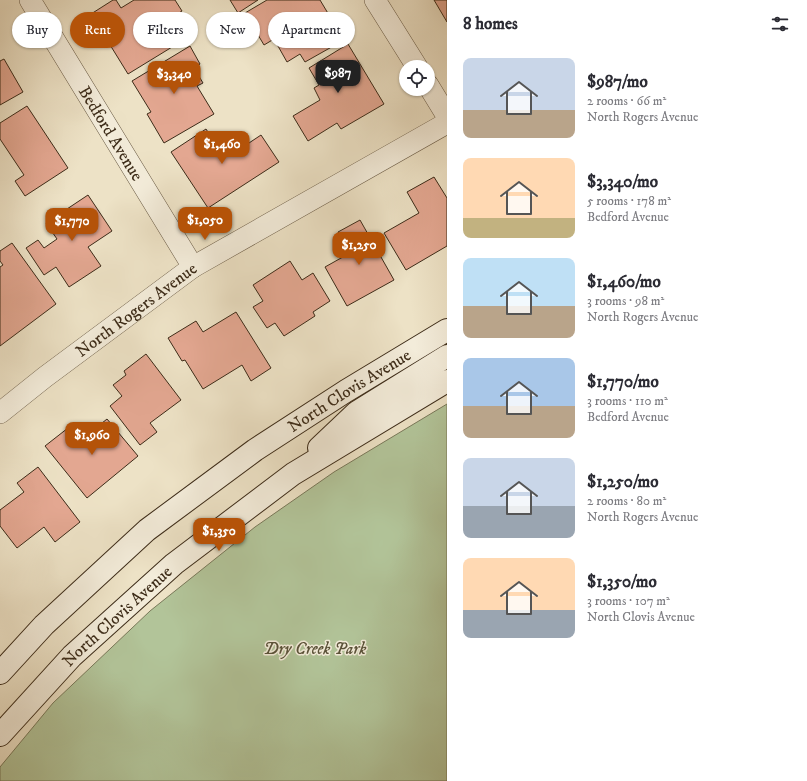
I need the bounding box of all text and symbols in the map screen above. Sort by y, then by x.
chip: Buy [12,12,62,48]
chip: Rent [70,12,125,48]
chip: Filters [133,12,198,48]
chip: New [206,12,260,48]
chip: Apartment [268,12,355,48]
text: 8 homes [463,13,518,35]
icon: filters [769,13,791,35]
pin: $987 [314,60,362,94]
map controls [399,60,435,96]
button: locate [399,60,435,96]
pin: $3,340 [141,61,207,95]
text: $987 [325,65,351,81]
text: $3,340 [157,66,191,82]
text: $987/mo [587,71,648,93]
icon: home [495,74,543,122]
street label: Bedford Avenue [73,82,148,185]
text: 2 rooms · 66 m² [587,93,666,109]
text: North Rogers Avenue [587,109,698,125]
pin: $1,460 [189,131,255,165]
text: $1,460 [204,136,240,152]
text: $3,340/mo [587,171,658,193]
icon: home [495,174,543,222]
text: 5 rooms · 178 m² [587,193,671,209]
pin: $1,050 [172,207,238,241]
pin: $1,770 [39,208,105,242]
text: Bedford Avenue [587,209,669,225]
text: $1,050 [187,212,223,228]
text: $1,770 [54,213,90,229]
pin: $1,250 [326,232,392,266]
text: $1,250 [341,237,377,253]
street label: North Rogers Avenue [72,258,202,362]
text: $1,460/mo [587,271,661,293]
icon: home [495,274,543,322]
text: 3 rooms · 98 m² [587,293,664,309]
text: North Rogers Avenue [587,309,698,325]
street label: North Clovis Avenue [284,344,415,438]
text: $1,770/mo [587,371,659,393]
icon: home [495,374,543,422]
text: 3 rooms · 110 m² [587,393,668,409]
text: Bedford Avenue [587,409,669,425]
pin: $1,960 [59,422,125,456]
text: $1,960 [74,427,110,443]
text: $1,250/mo [587,471,659,493]
icon: home [495,474,543,522]
text: 2 rooms · 80 m² [587,493,666,509]
text: North Rogers Avenue [587,509,698,525]
pin: $1,350 [186,518,252,552]
text: $1,350 [202,523,236,539]
street label: North Clovis Avenue [58,561,177,672]
text: $1,350/mo [587,571,657,593]
icon: home [495,574,543,622]
text: 3 rooms · 107 m² [587,593,670,609]
text: North Clovis Avenue [587,609,695,625]
park label: Dry Creek Park [264,638,367,660]

